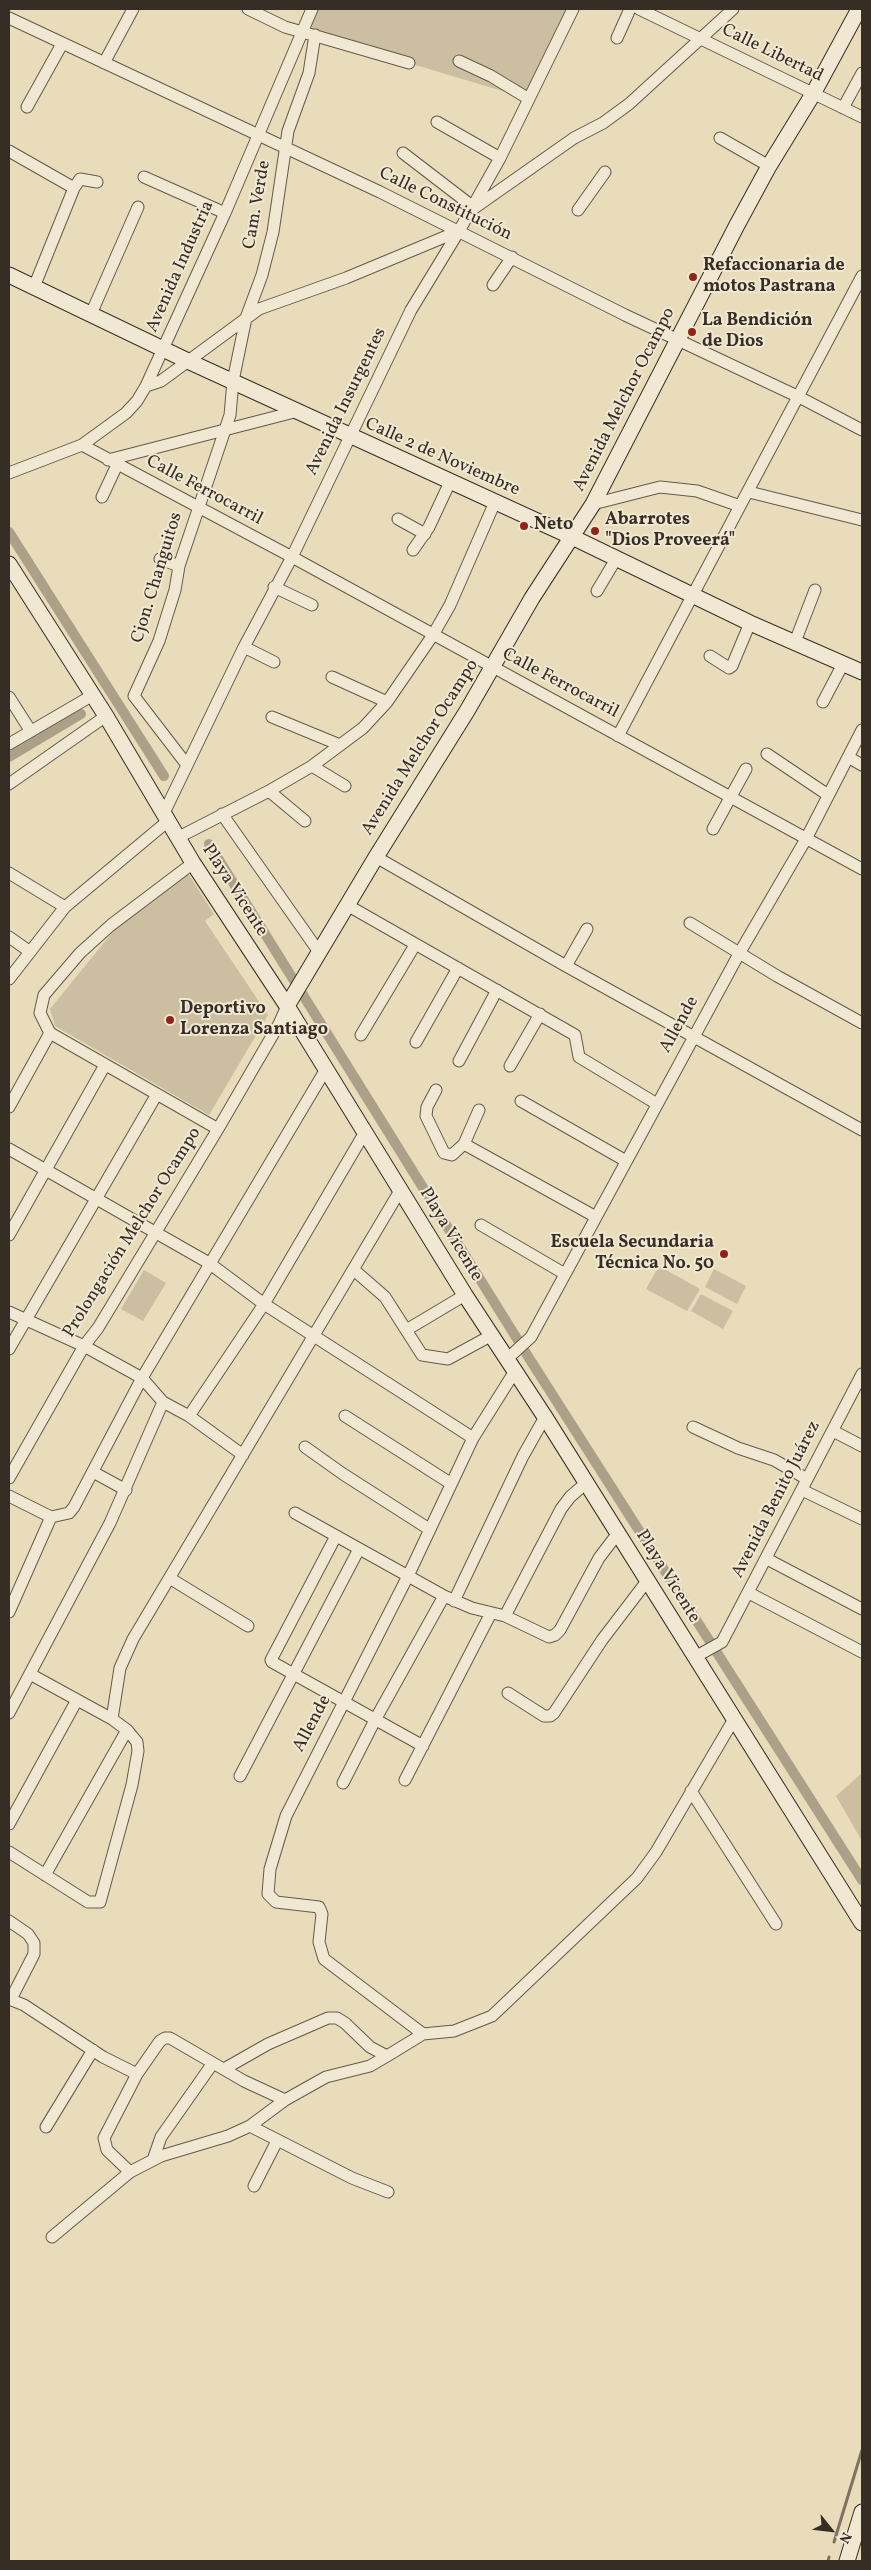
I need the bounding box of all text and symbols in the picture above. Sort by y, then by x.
street label: Calle Libertad [718,20,826,88]
street label: Cam. Verde [240,159,276,251]
street label: Calle Constitución [375,163,515,247]
street label: Avenida Industria [142,198,220,336]
place label: Refaccionaria de motos Pastrana [703,256,845,298]
marker: Refaccionaria de motos Pastrana [687,271,699,283]
street label: Avenida Melchor Ocampo [569,304,681,496]
place label: La Bendición de Dios [702,311,813,354]
street label: Avenida Insurgentes [302,325,392,479]
marker: La Bendición de Dios [686,326,698,338]
street label: Calle 2 de Noviembre [361,414,523,502]
street label: Calle Ferrocarril [142,451,266,531]
street label: Cjon. Changuitos [128,510,188,646]
place label: Abarrotes "Dios Proveerá" [605,510,735,552]
place label: Neto [534,515,573,537]
marker: Neto [518,520,530,532]
marker: Abarrotes "Dios Proveerá" [589,525,601,537]
street label: Calle Ferrocarril [498,644,622,724]
street label: Avenida Melchor Ocampo [358,656,484,840]
street label: Playa Vicente [196,841,272,941]
street label: Allende [656,993,704,1057]
place label: Deportivo Lorenza Santiago [180,999,328,1042]
marker: Deportivo Lorenza Santiago [164,1014,176,1026]
street label: Prolongación Melchor Ocampo [59,1124,207,1342]
street label: Playa Vicente [414,1184,486,1286]
place label: Escuela Secundaria Técnica No. 50 [551,1233,714,1276]
marker: Escuela Secundaria Técnica No. 50 [718,1248,730,1260]
street label: Avenida Benito Juárez [728,1418,826,1582]
street label: Playa Vicente [630,1527,704,1627]
street label: Allende [289,1692,337,1756]
north arrow [806,2505,856,2555]
text: N [834,2528,855,2547]

